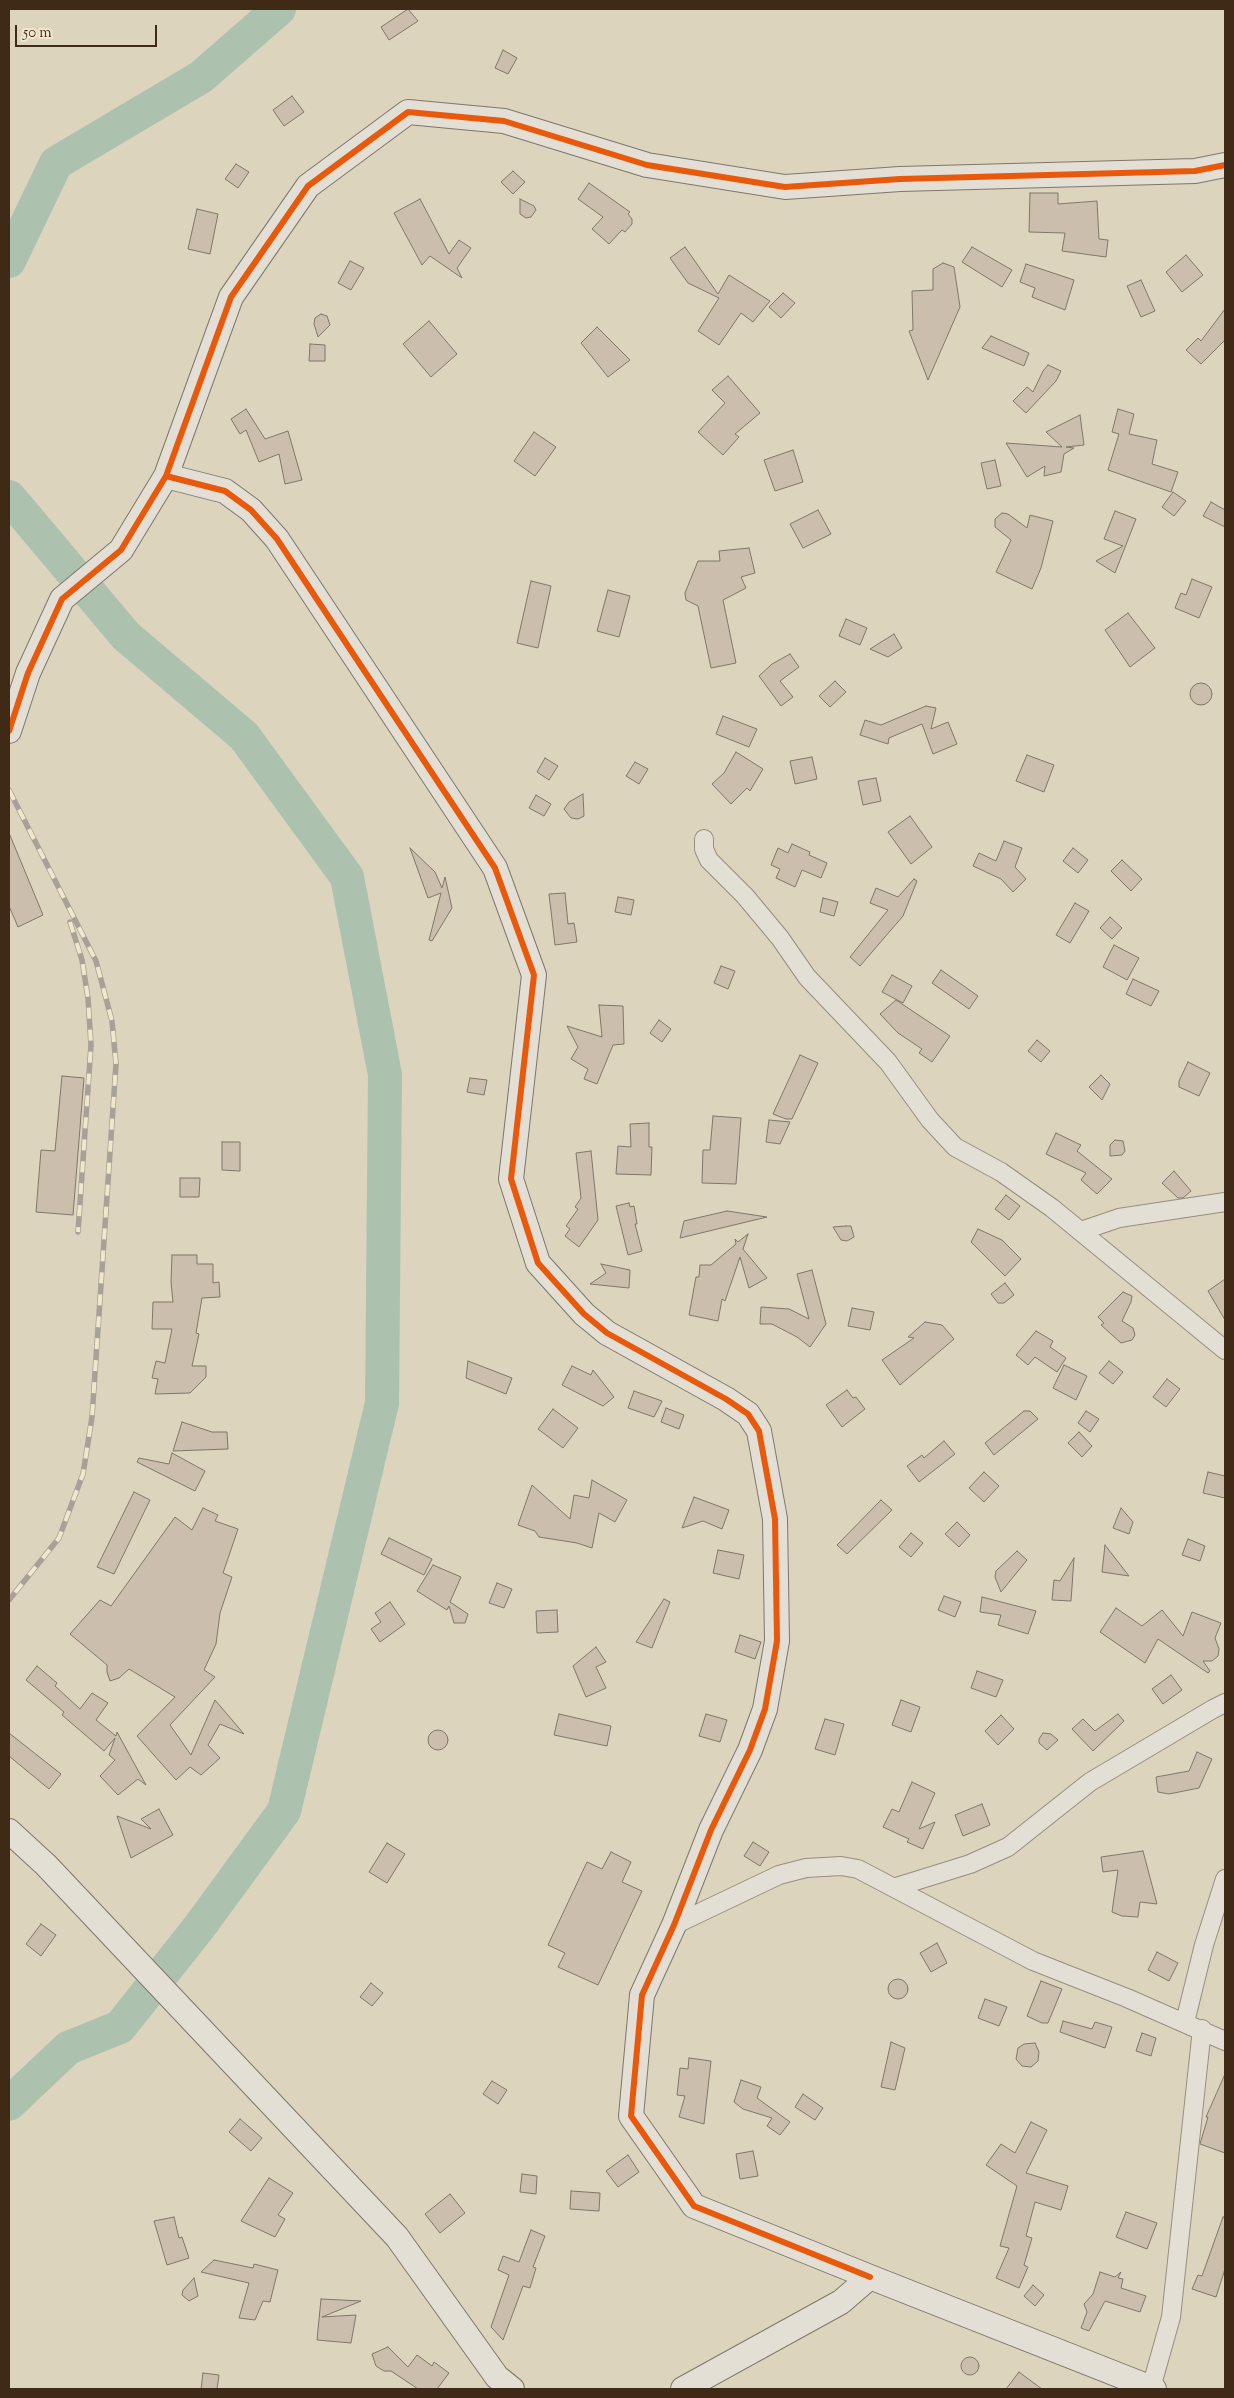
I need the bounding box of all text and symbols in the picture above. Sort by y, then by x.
scale bar [18,15,160,47]
text: 50 m [23,23,52,44]

